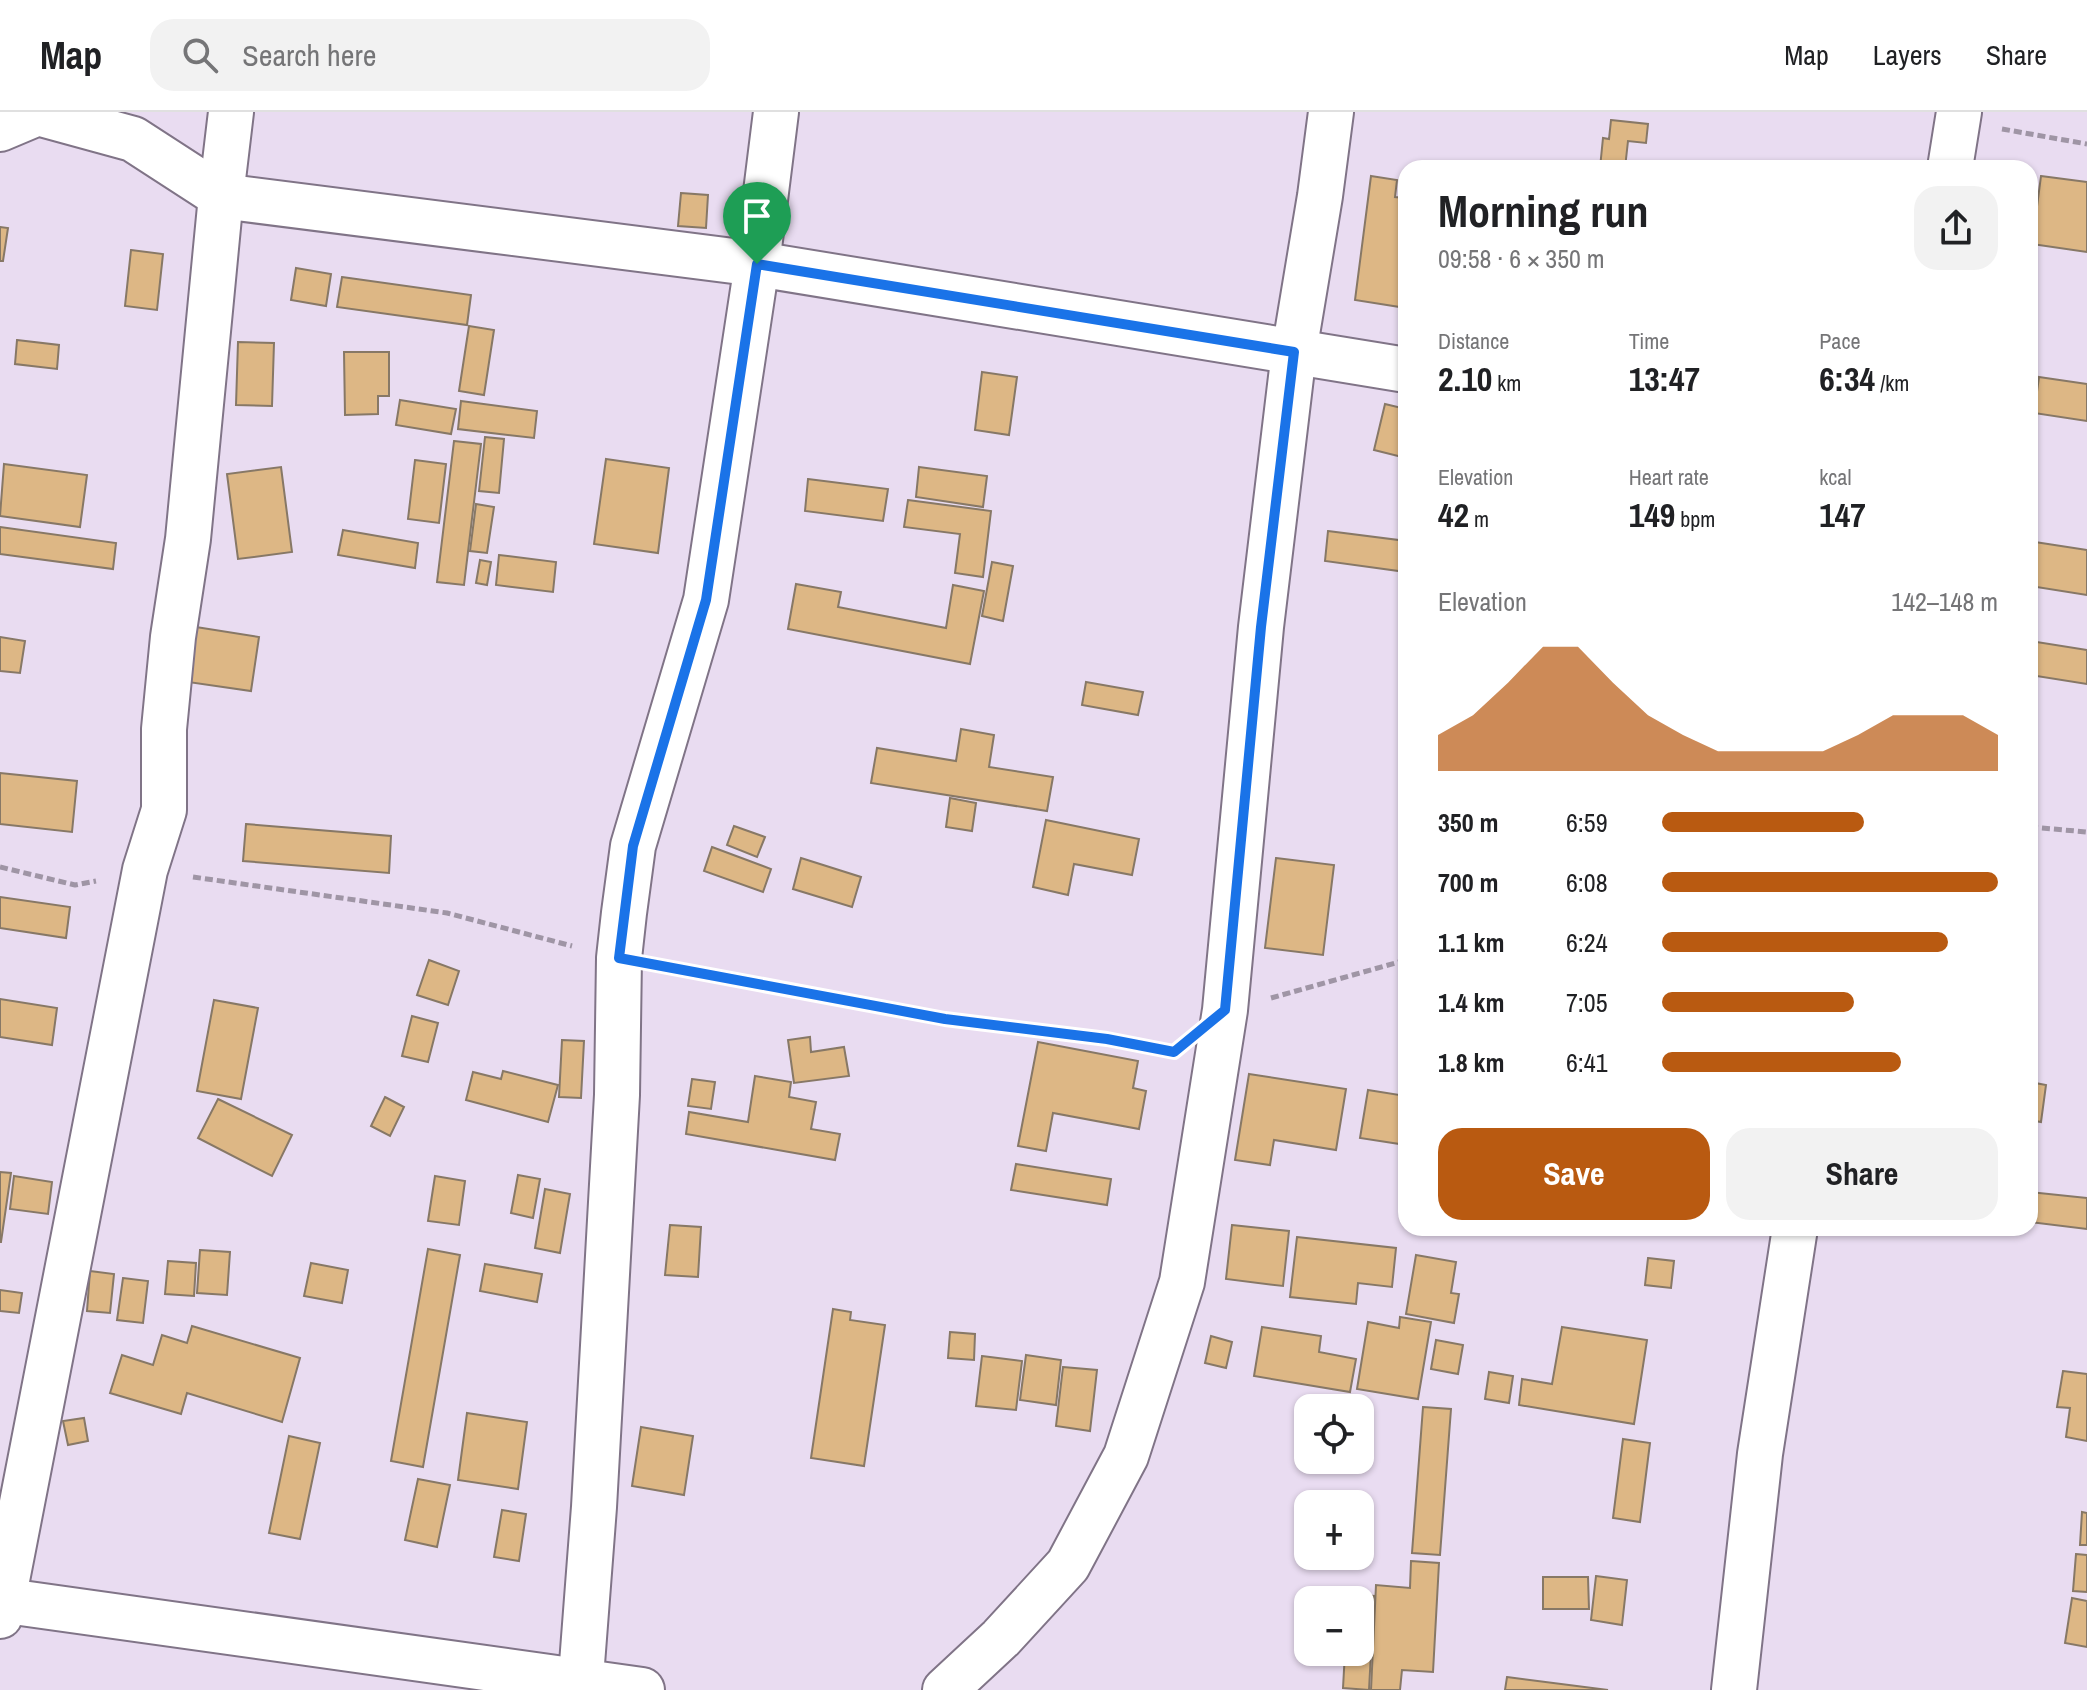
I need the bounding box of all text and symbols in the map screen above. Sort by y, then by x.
search box [150,19,710,91]
text: Map [40,30,102,81]
icon: search [178,33,222,77]
text: Search here [242,35,376,75]
text: Map [1784,36,1829,74]
text: Layers [1873,36,1942,74]
text: Share [1986,36,2047,74]
text: Morning run [1438,181,1648,241]
pin [723,182,791,264]
button: share [1914,186,1998,270]
icon: arrive [735,194,779,238]
text: 09:58 · 6 × 350 m [1438,241,1605,276]
text: Distance [1438,326,1509,356]
text: Time [1629,326,1669,356]
text: Pace [1819,326,1860,356]
text: 2.10 [1438,356,1492,402]
text: 13:47 [1629,356,1700,402]
text: 6:34 [1819,356,1875,402]
text: km [1492,368,1521,398]
text: /km [1875,368,1909,398]
text: Elevation [1438,462,1513,492]
text: Heart rate [1629,462,1709,492]
text: kcal [1819,462,1851,492]
text: 42 [1438,492,1469,538]
text: 149 [1629,492,1675,538]
text: 147 [1819,492,1866,538]
text: m [1469,504,1489,534]
text: bpm [1675,504,1715,534]
text: Elevation [1438,584,1527,619]
text: 142–148 m [1891,584,1998,619]
text: 350 m [1438,805,1498,840]
text: 6:59 [1566,805,1608,840]
text: 700 m [1438,865,1498,900]
text: 6:08 [1566,865,1608,900]
text: 1.1 km [1438,925,1504,960]
text: 6:24 [1566,925,1608,960]
text: 1.4 km [1438,985,1504,1020]
text: 7:05 [1566,985,1608,1020]
text: 1.8 km [1438,1045,1504,1080]
text: 6:41 [1566,1045,1608,1080]
button: Save [1438,1128,1710,1220]
button: Share [1726,1128,1998,1220]
map controls [1294,1394,1374,1666]
button: locate [1294,1394,1374,1474]
button: + [1294,1490,1374,1570]
button: − [1294,1586,1374,1666]

